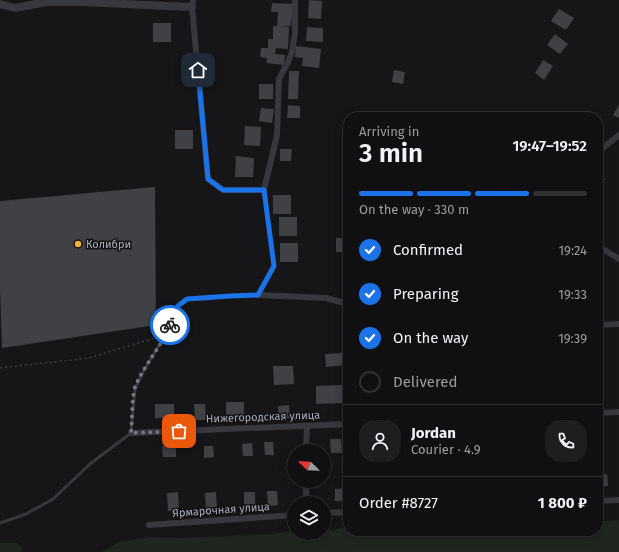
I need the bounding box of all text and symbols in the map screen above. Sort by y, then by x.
pin [181,53,215,87]
icon: home [187,59,209,81]
text: Arriving in [359,124,419,139]
text: 19:47–19:52 [513,137,587,155]
text: 3 min [359,138,423,169]
text: On the way · 330 m [359,202,469,217]
place label: Колибри [86,238,131,251]
marker: Колибри [73,239,83,249]
icon: check [359,239,381,261]
text: Confirmed [393,241,463,259]
text: 19:24 [558,243,587,258]
icon: check [359,283,381,305]
text: Preparing [393,285,458,303]
text: 19:33 [558,287,587,302]
courier [150,305,190,345]
icon: bike [159,314,181,336]
icon: check [359,327,381,349]
text: On the way [393,329,468,347]
text: 19:39 [558,331,587,346]
text: Delivered [393,373,457,391]
street label: Нижегородская улица [206,409,320,425]
pin [162,414,196,448]
icon: bag [168,420,190,442]
button: person [359,420,401,462]
button: phone [545,420,587,462]
text: Jordan [411,424,456,442]
text: Courier · 4.9 [411,442,481,457]
north arrow [287,444,331,488]
map controls [287,444,331,540]
text: Order #8727 [359,494,438,512]
text: 1 800 ₽ [538,494,587,512]
button: layers [287,496,331,540]
street label: Ярмарочная улица [172,500,270,520]

